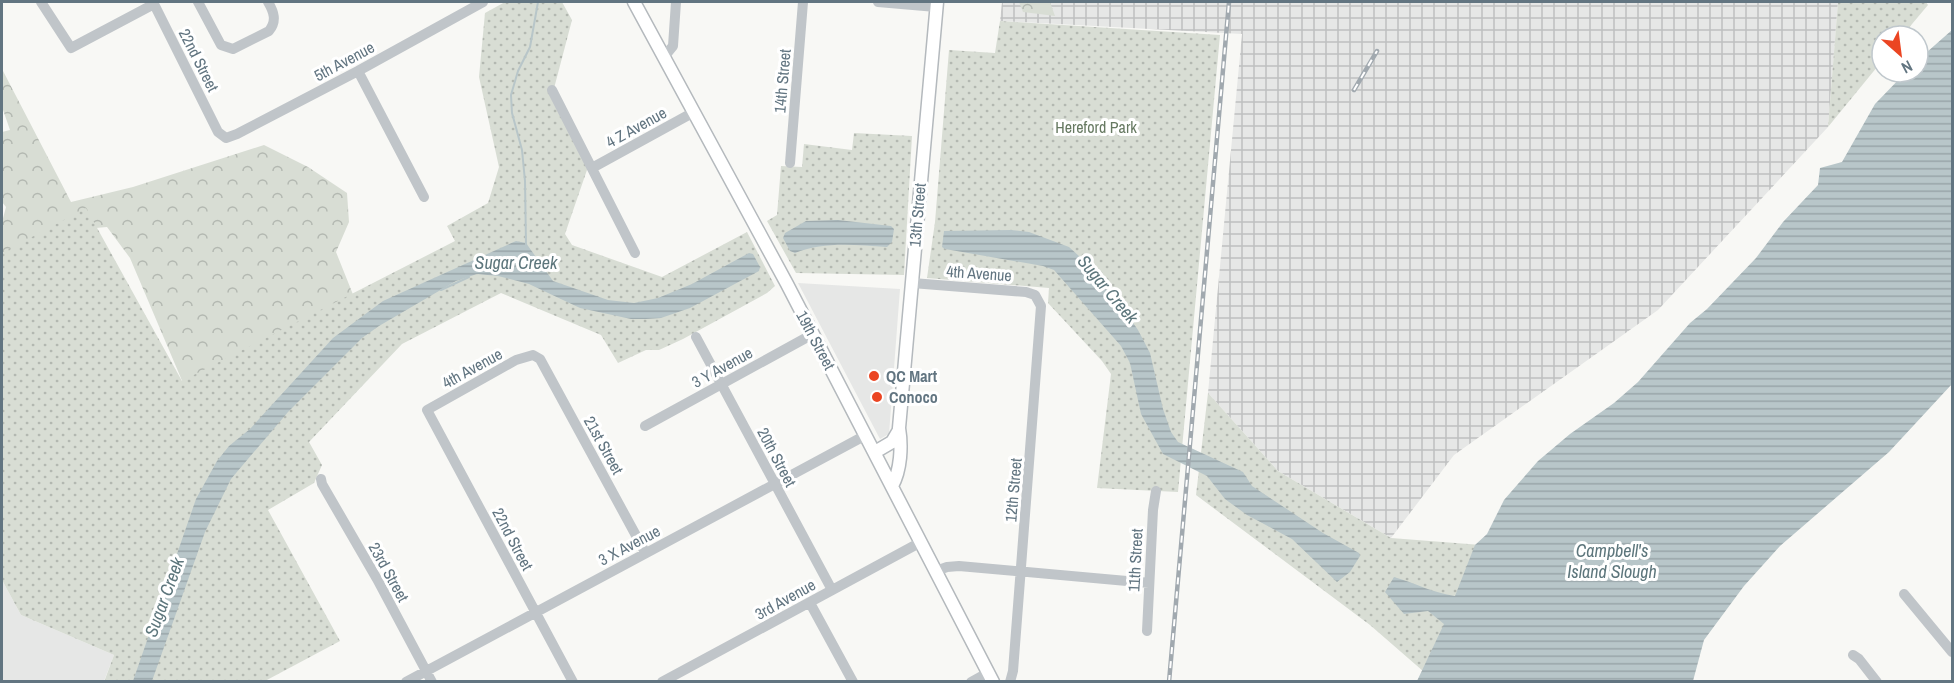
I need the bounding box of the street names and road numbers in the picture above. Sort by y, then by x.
street label: 22nd Street [174,25,224,96]
street label: 5th Avenue [310,36,378,86]
street label: 14th Street [768,48,796,114]
street label: 4 Z Avenue [602,101,670,153]
street label: 13th Street [903,182,931,248]
street label: 4th Avenue [946,260,1012,286]
street label: 19th Street [791,306,841,374]
street label: 3 Y Avenue [688,341,756,393]
street label: 4th Avenue [438,343,506,393]
street label: 21st Street [579,412,629,478]
street label: 20th Street [752,423,802,491]
street label: 12th Street [999,457,1027,523]
street label: 22nd Street [487,504,539,574]
street label: 3 X Avenue [594,520,664,570]
street label: 11th Street [1122,528,1148,592]
street label: 23rd Street [364,538,415,606]
street label: 3rd Avenue [751,573,819,625]

